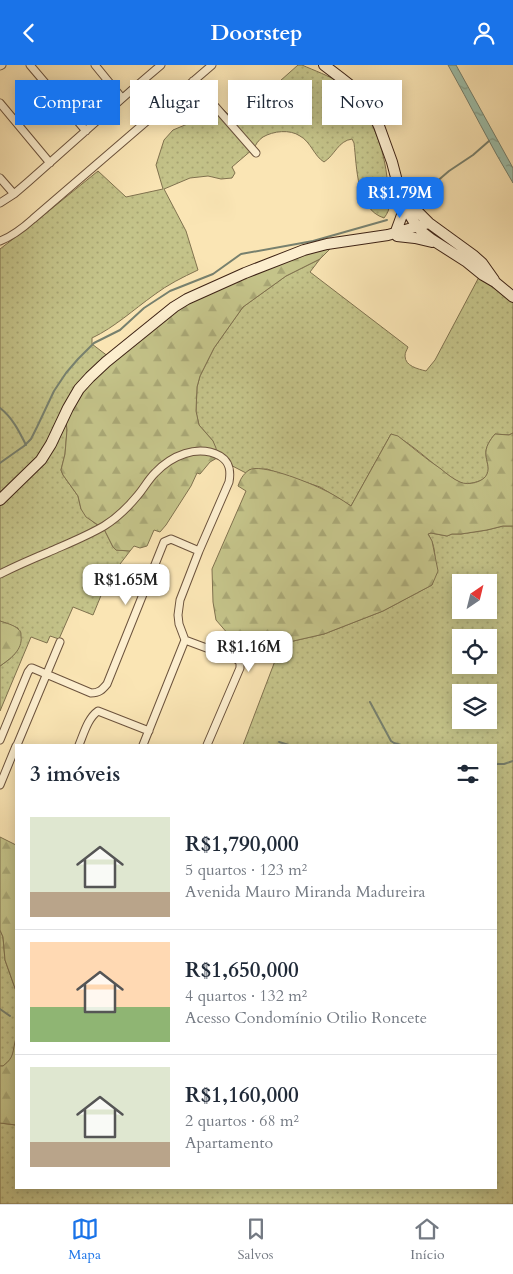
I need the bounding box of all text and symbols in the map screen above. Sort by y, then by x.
text: Doorstep [210,18,303,48]
icon: back [15,19,43,47]
icon: person [470,19,498,47]
chip: Comprar [15,80,120,125]
chip: Alugar [130,80,218,125]
chip: Filtros [228,80,312,125]
chip: Novo [322,80,402,125]
pin: R$1.79M [354,177,446,219]
text: R$1.79M [368,182,432,204]
pin: R$1.65M [80,563,172,606]
text: R$1.65M [94,569,158,591]
north arrow [452,574,498,619]
map controls [452,574,497,729]
button: locate [452,629,497,674]
pin: R$1.16M [203,631,295,673]
text: R$1.16M [217,636,281,658]
button: layers [452,684,497,729]
text: 3 imóveis [30,760,120,789]
icon: filters [454,760,482,788]
text: R$1,790,000 [185,830,299,859]
icon: home [70,837,130,897]
text: 5 quartos · 123 m² [185,859,307,881]
text: Avenida Mauro Miranda Madureira [185,881,425,903]
text: R$1,650,000 [185,956,299,985]
icon: home [70,962,130,1022]
text: 4 quartos · 132 m² [185,985,307,1007]
text: Acesso Condomínio Otilio Roncete [185,1007,427,1029]
text: R$1,160,000 [185,1081,299,1110]
icon: home [70,1087,130,1147]
text: 2 quartos · 68 m² [185,1110,299,1132]
text: Apartamento [185,1132,273,1154]
tab: Mapa [68,1215,101,1264]
tab: Salvos [238,1215,274,1264]
tab: Início [410,1215,445,1264]

